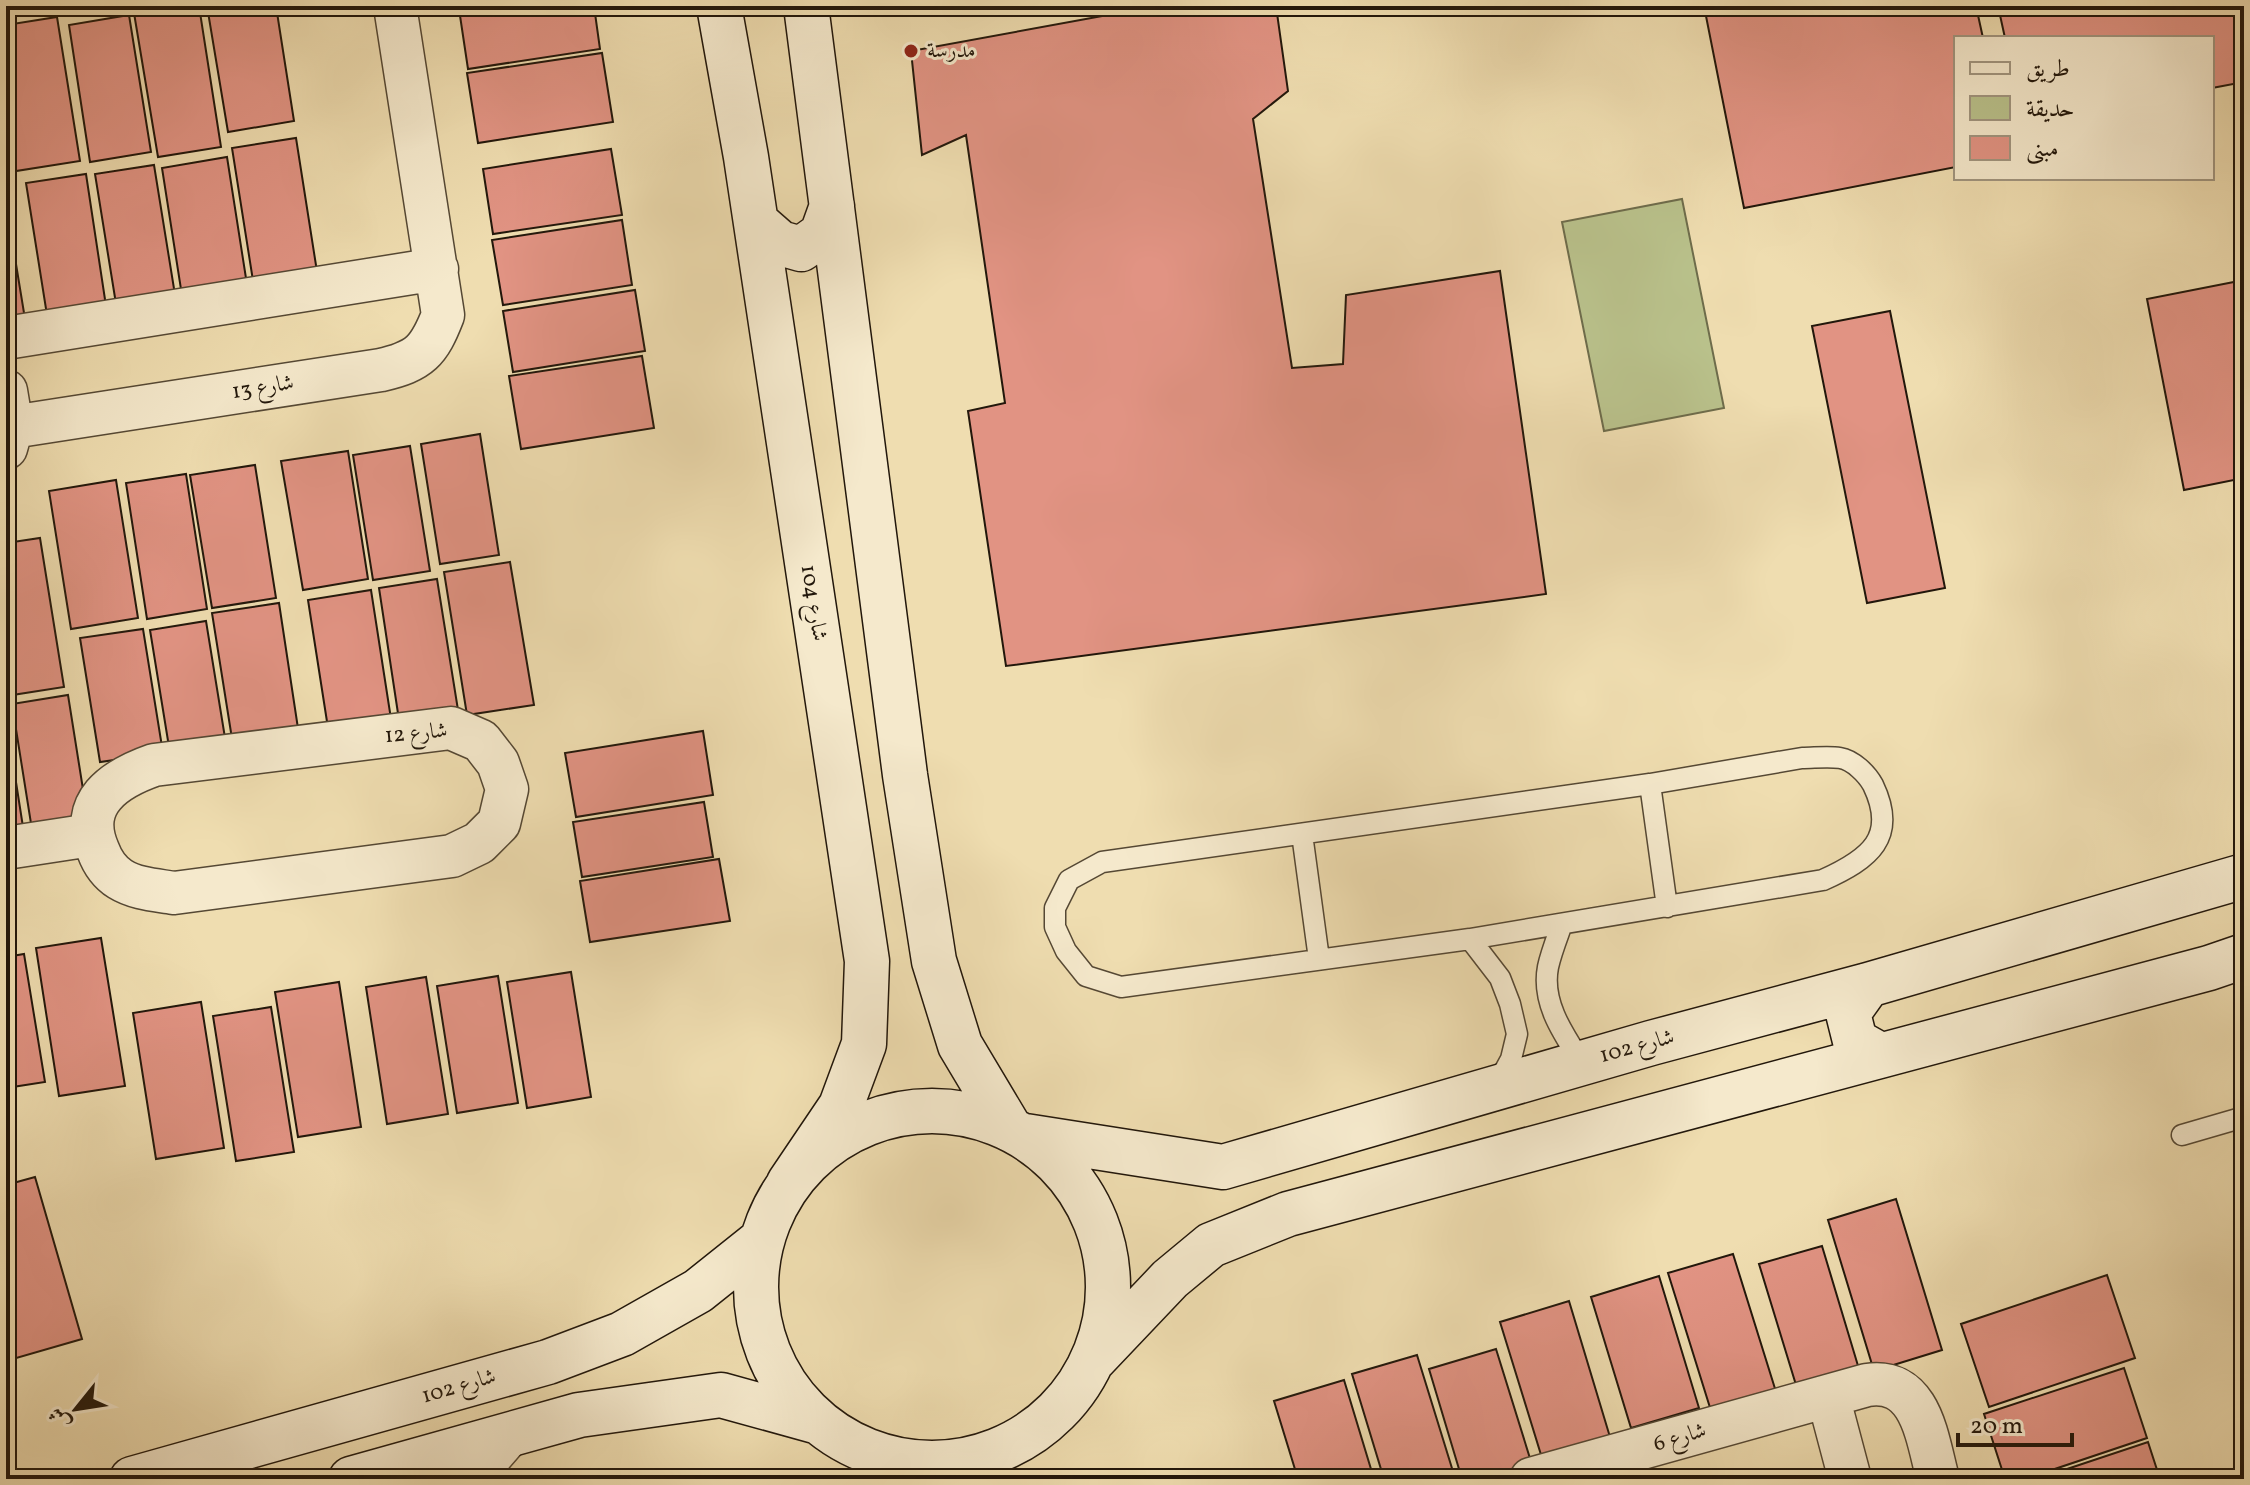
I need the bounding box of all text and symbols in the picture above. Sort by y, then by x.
place label: مدرسة [927,36,976,67]
legend [1954,36,2214,180]
marker: مدرسة [902,42,920,60]
text: طريق [2026,53,2070,87]
text: حديقة [2026,93,2075,127]
text: مبنى [2026,133,2059,167]
street label: شارع 13 [230,368,296,409]
street label: شارع 104 [791,563,834,644]
street label: شارع 12 [383,716,449,753]
street label: شارع 102 [1596,1022,1678,1073]
street label: شارع 102 [418,1362,500,1413]
north arrow [36,1369,116,1449]
scale bar [1958,1397,2072,1447]
text: ش [42,1401,80,1435]
text: 20 m [1970,1410,2023,1444]
street label: شارع 6 [1650,1416,1710,1461]

